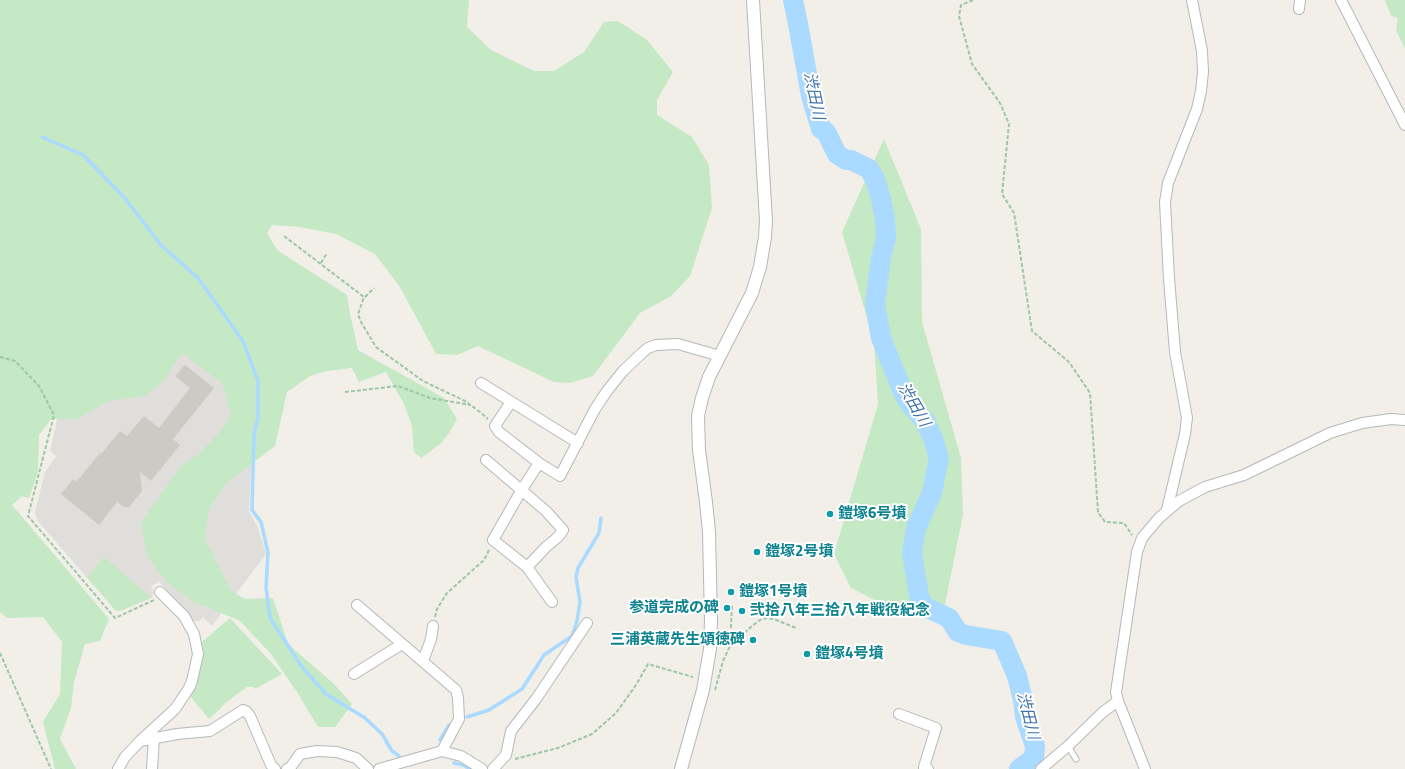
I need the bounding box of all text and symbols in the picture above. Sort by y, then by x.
water label: 渋田川 [799,71,827,121]
water label: 渋田川 [893,379,933,431]
place label: 鎧塚6号墳 [838,505,906,523]
marker: 鎧塚6号墳 [825,509,835,519]
place label: 鎧塚2号墳 [765,543,833,561]
marker: 鎧塚2号墳 [752,547,762,557]
place label: 鎧塚1号墳 [739,583,807,601]
marker: 鎧塚1号墳 [726,587,736,597]
place label: 参道完成の碑 [629,599,719,617]
place label: 弐拾八年三拾八年戦役紀念 [750,602,930,620]
marker: 参道完成の碑 [722,603,732,613]
marker: 弐拾八年三拾八年戦役紀念 [737,606,747,616]
place label: 三浦英蔵先生頌徳碑 [610,631,745,649]
marker: 三浦英蔵先生頌徳碑 [748,635,758,645]
place label: 鎧塚4号墳 [815,645,883,663]
marker: 鎧塚4号墳 [802,649,812,659]
water label: 渋田川 [1012,690,1042,742]

